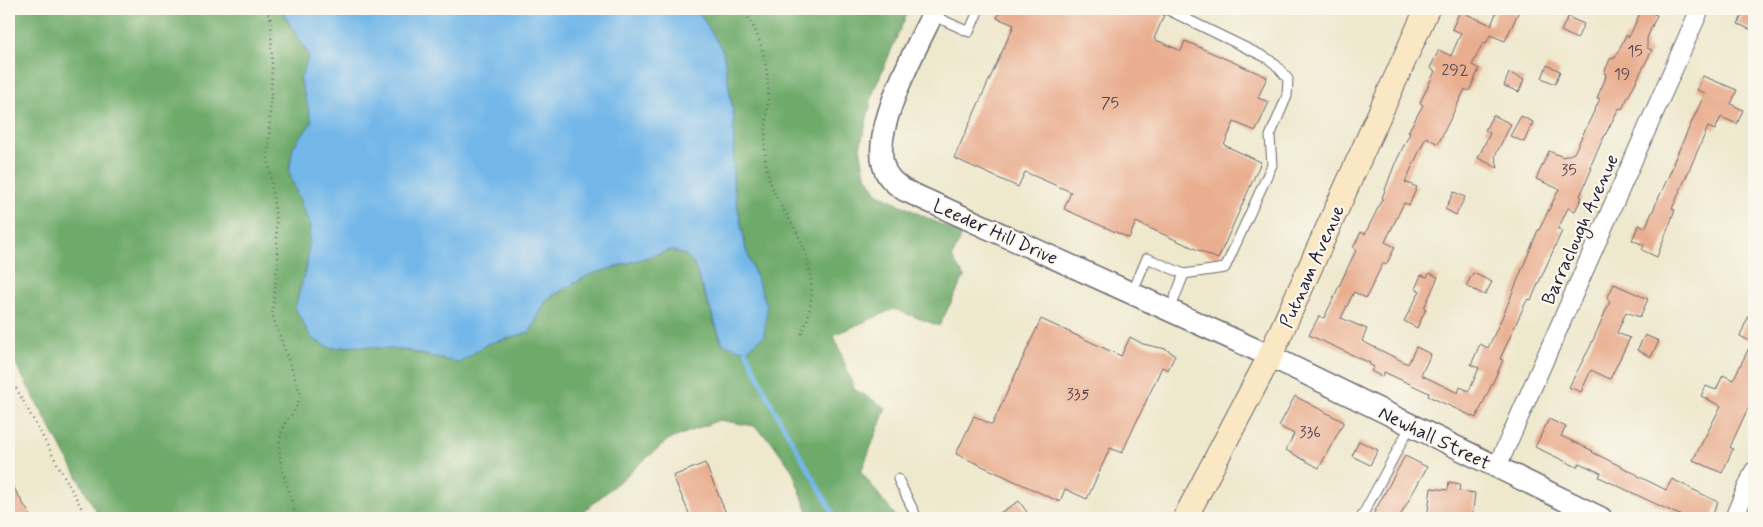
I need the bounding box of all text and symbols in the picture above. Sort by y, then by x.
house number: 15 [1627,41,1643,62]
house number: 292 [1442,60,1469,81]
house number: 19 [1614,64,1630,85]
house number: 75 [1101,93,1119,114]
street label: Barraclough Avenue [1536,150,1627,310]
house number: 35 [1561,160,1577,181]
street label: Leeder Hill Drive [929,194,1062,271]
street label: Putnam Avenue [1274,201,1351,332]
house number: 335 [1067,384,1090,405]
street label: Newhall Street [1374,400,1495,476]
house number: 336 [1299,422,1321,443]

